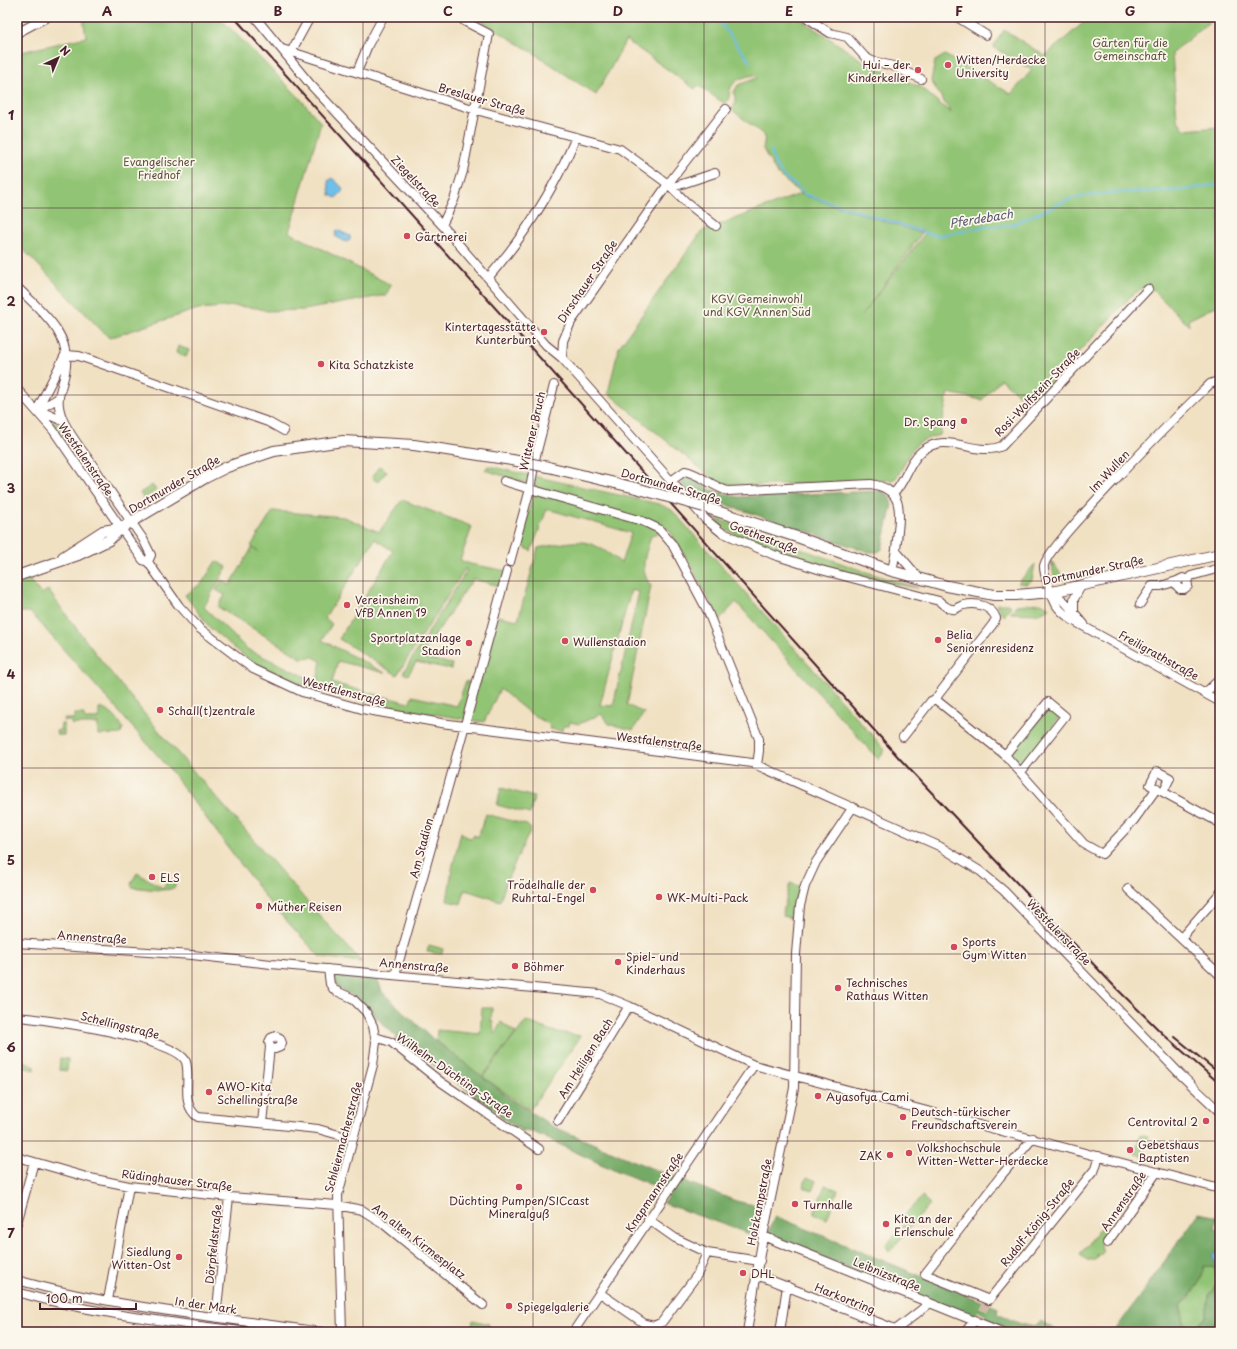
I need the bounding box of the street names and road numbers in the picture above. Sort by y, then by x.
street label: Breslauer Straße [436,78,528,120]
street label: Ziegelstraße [387,151,445,211]
street label: Dirschauer Straße [553,236,621,326]
street label: Rosi-Wolfstein-Straße [990,344,1084,440]
street label: Wittener Bruch [515,390,549,472]
street label: Westfalenstraße [54,419,118,499]
street label: Im Wullen [1085,446,1133,496]
street label: Dortmunder Straße [125,451,223,517]
street label: Dortmunder Straße [619,464,723,508]
street label: Goethestraße [727,516,801,558]
street label: Dortmunder Straße [1041,551,1145,589]
street label: Freiligrathstraße [1116,626,1202,684]
street label: Westfalenstraße [300,672,388,710]
street label: Westfalenstraße [615,727,703,755]
street label: Am Stadion [405,816,437,880]
street label: Westfalenstraße [1023,895,1095,969]
street label: Annenstraße [57,926,127,948]
street label: Annenstraße [379,953,450,977]
street label: Schellingstraße [79,1007,161,1043]
street label: Am Heiligen Bach [553,1014,617,1102]
street label: Wilhelm-Düchting-Straße [393,1028,517,1122]
street label: Schleiermacherstraße [320,1079,366,1195]
street label: Knapmannstraße [621,1148,687,1235]
street label: Holzkampstraße [742,1157,776,1247]
street label: Rüdinghauser Straße [121,1165,233,1195]
street label: Annenstraße [1096,1167,1150,1234]
street label: Rudolf-König-Straße [996,1174,1078,1270]
street label: Am alten Kirmesplatz [369,1199,469,1283]
street label: Dörpfeldstraße [200,1203,226,1285]
street label: Leibnizstraße [851,1253,923,1295]
street label: Harkortring [812,1278,878,1318]
street label: In der Mark [174,1292,239,1318]

